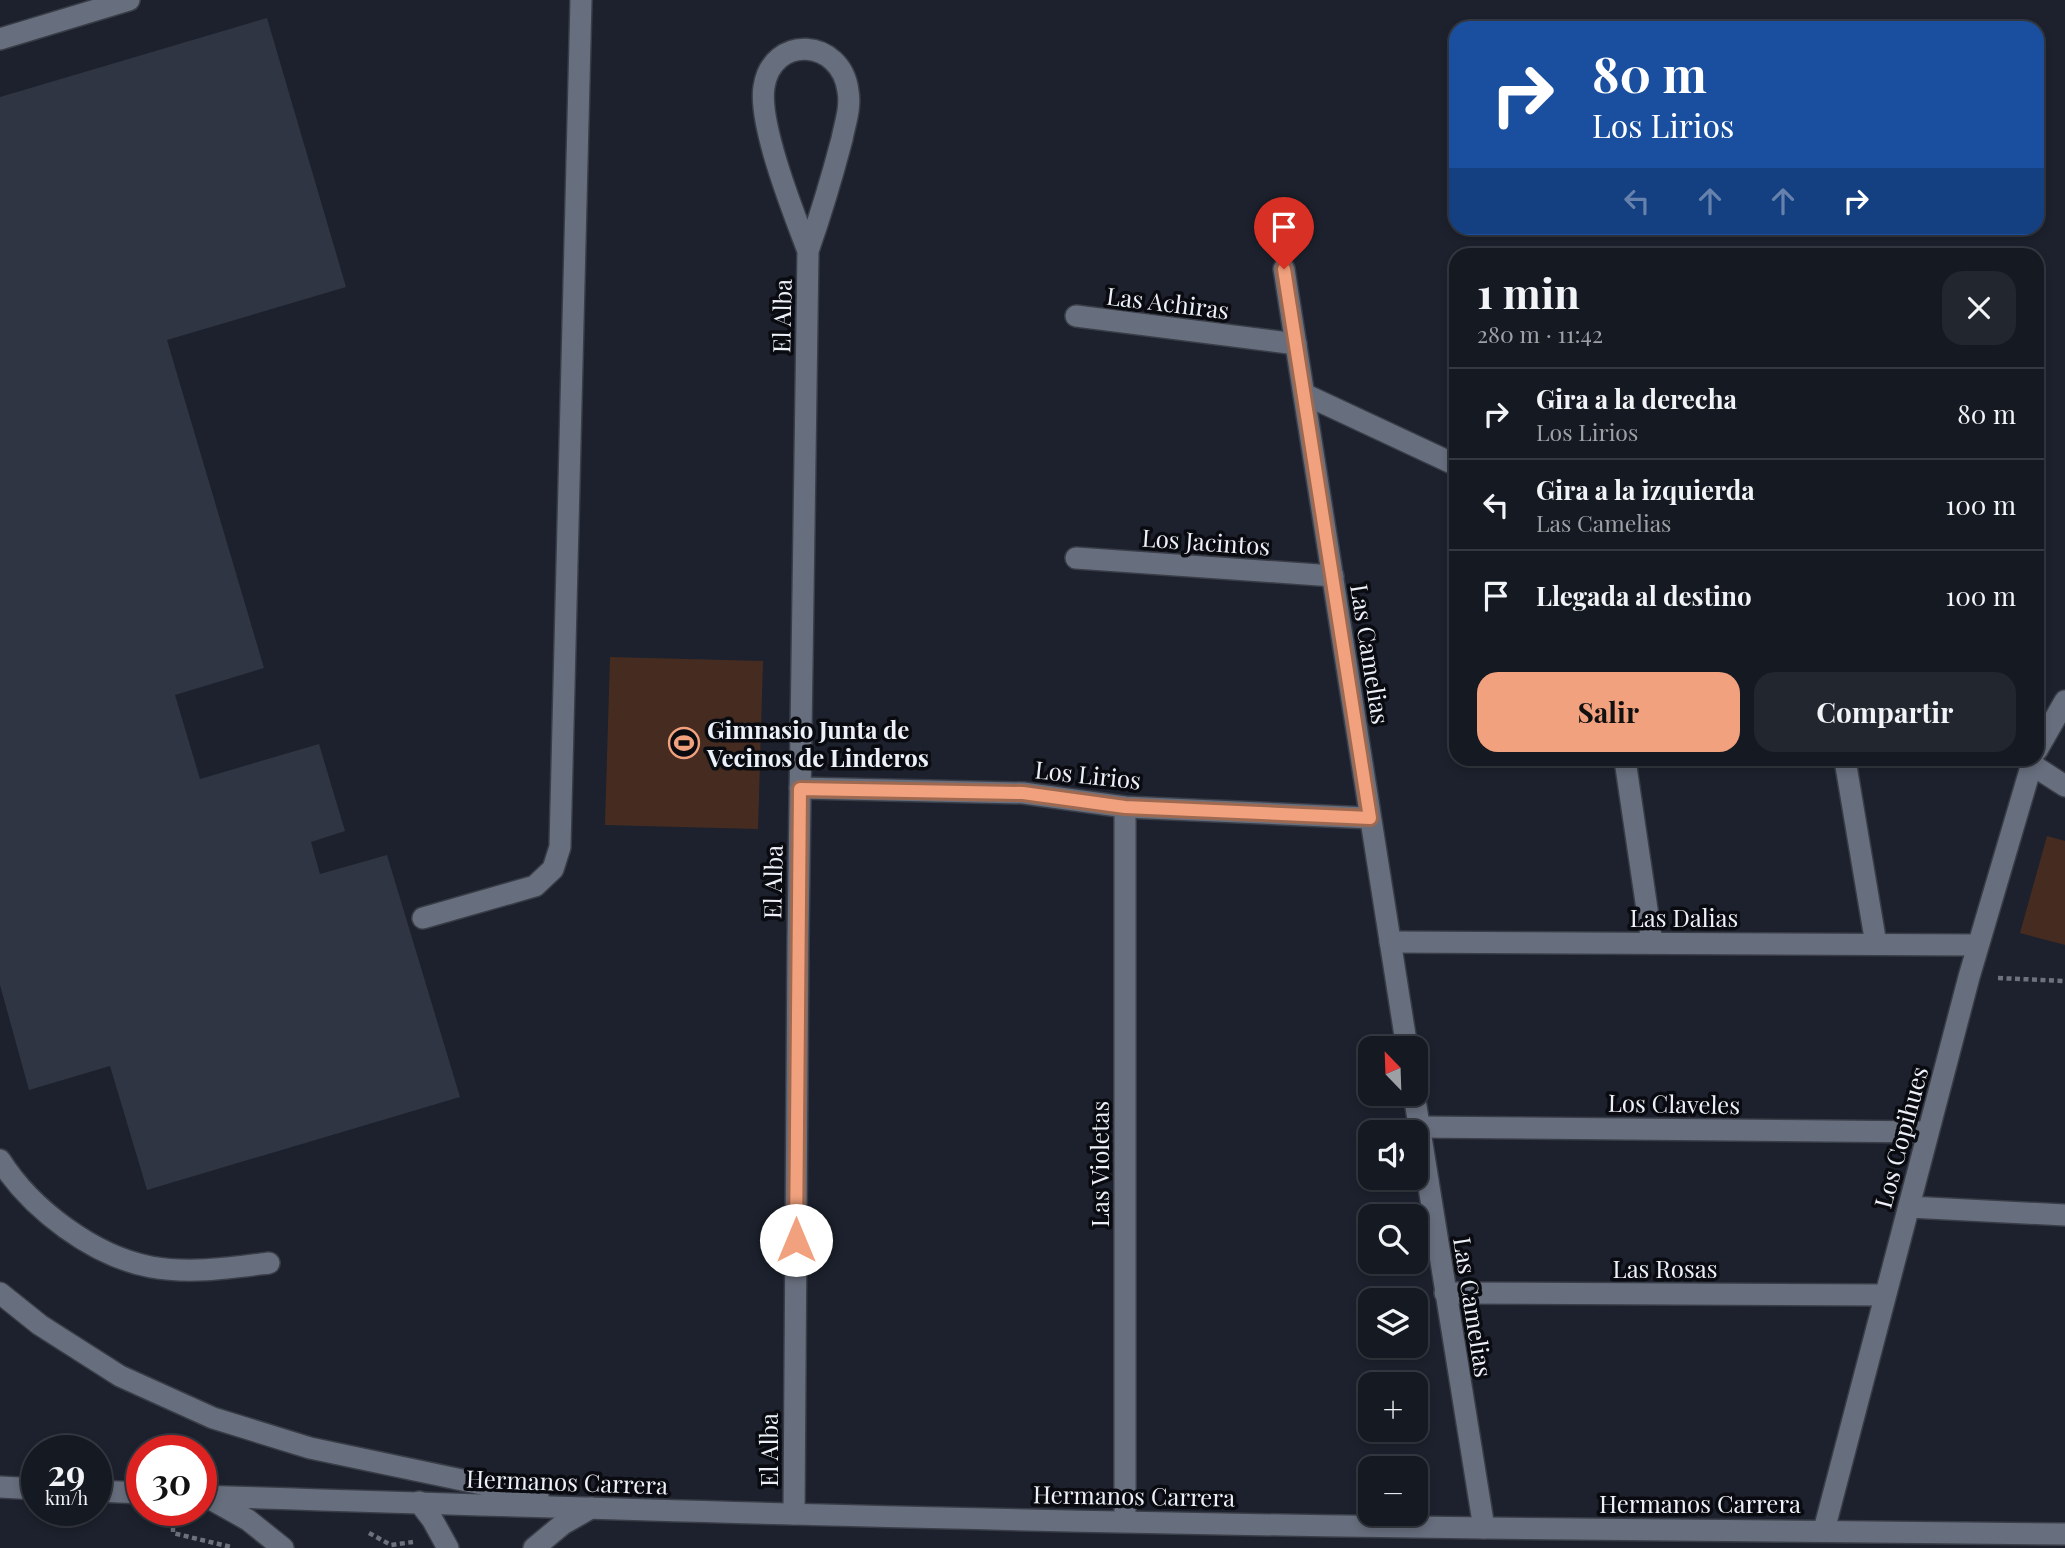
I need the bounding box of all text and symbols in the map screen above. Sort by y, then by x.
text: 80 m [1592,40,1707,105]
icon: right [1477,49,1568,140]
text: Los Lirios [1592,103,1734,146]
icon: left [1618,182,1656,220]
icon: ahead [1691,182,1729,220]
icon: ahead [1764,182,1802,220]
icon: right [1837,182,1875,220]
pin [1254,197,1314,269]
icon: arrive [1265,208,1303,246]
text: 1 min [1477,264,1580,320]
button: close [1942,271,2016,345]
street label: El Alba [764,279,798,353]
street label: Las Achiras [1105,279,1231,325]
text: 280 m · 11:42 [1477,318,1603,349]
text: Gira a la derecha [1536,381,1737,416]
icon: right [1477,395,1515,433]
text: 80 m [1957,396,2016,431]
text: Los Lirios [1536,416,1638,447]
text: Gira a la izquierda [1536,472,1755,507]
icon: left [1477,486,1515,524]
text: 100 m [1946,487,2016,522]
text: Las Camelias [1536,507,1671,538]
street label: Los Jacintos [1141,521,1271,561]
icon: arrive [1477,577,1515,615]
text: Llegada al destino [1536,578,1752,613]
text: 100 m [1946,578,2016,613]
street label: Las Camelias [1344,582,1398,726]
button: Salir [1477,672,1740,752]
button: Compartir [1754,672,2016,752]
place label: Gimnasio Junta de Vecinos de Linderos [706,713,929,773]
sports icon: Gimnasio Junta de Vecinos de Linderos [667,726,701,760]
street label: Los Lirios [1033,753,1143,795]
street label: El Alba [755,845,789,919]
street label: Las Dalias [1630,901,1738,933]
north arrow [1358,1036,1428,1106]
map controls [1358,1036,1428,1526]
street label: Los Copihues [1866,1063,1934,1211]
street label: Los Claveles [1608,1086,1740,1120]
street label: Las Violetas [1083,1101,1115,1227]
button: sound [1358,1120,1428,1190]
position arrow [759,1203,833,1277]
button: search [1358,1204,1428,1274]
street label: Las Camelias [1447,1235,1501,1379]
street label: Las Rosas [1613,1252,1717,1284]
button: layers [1358,1288,1428,1358]
button: + [1358,1372,1428,1442]
street label: El Alba [752,1413,784,1487]
speed limit sign: 30 [126,1435,217,1526]
text: 29 [48,1448,85,1495]
button: − [1358,1456,1428,1526]
street label: Hermanos Carrera [465,1461,669,1501]
street label: Hermanos Carrera [1033,1477,1235,1513]
text: km/h [45,1486,88,1510]
street label: Hermanos Carrera [1599,1487,1801,1519]

